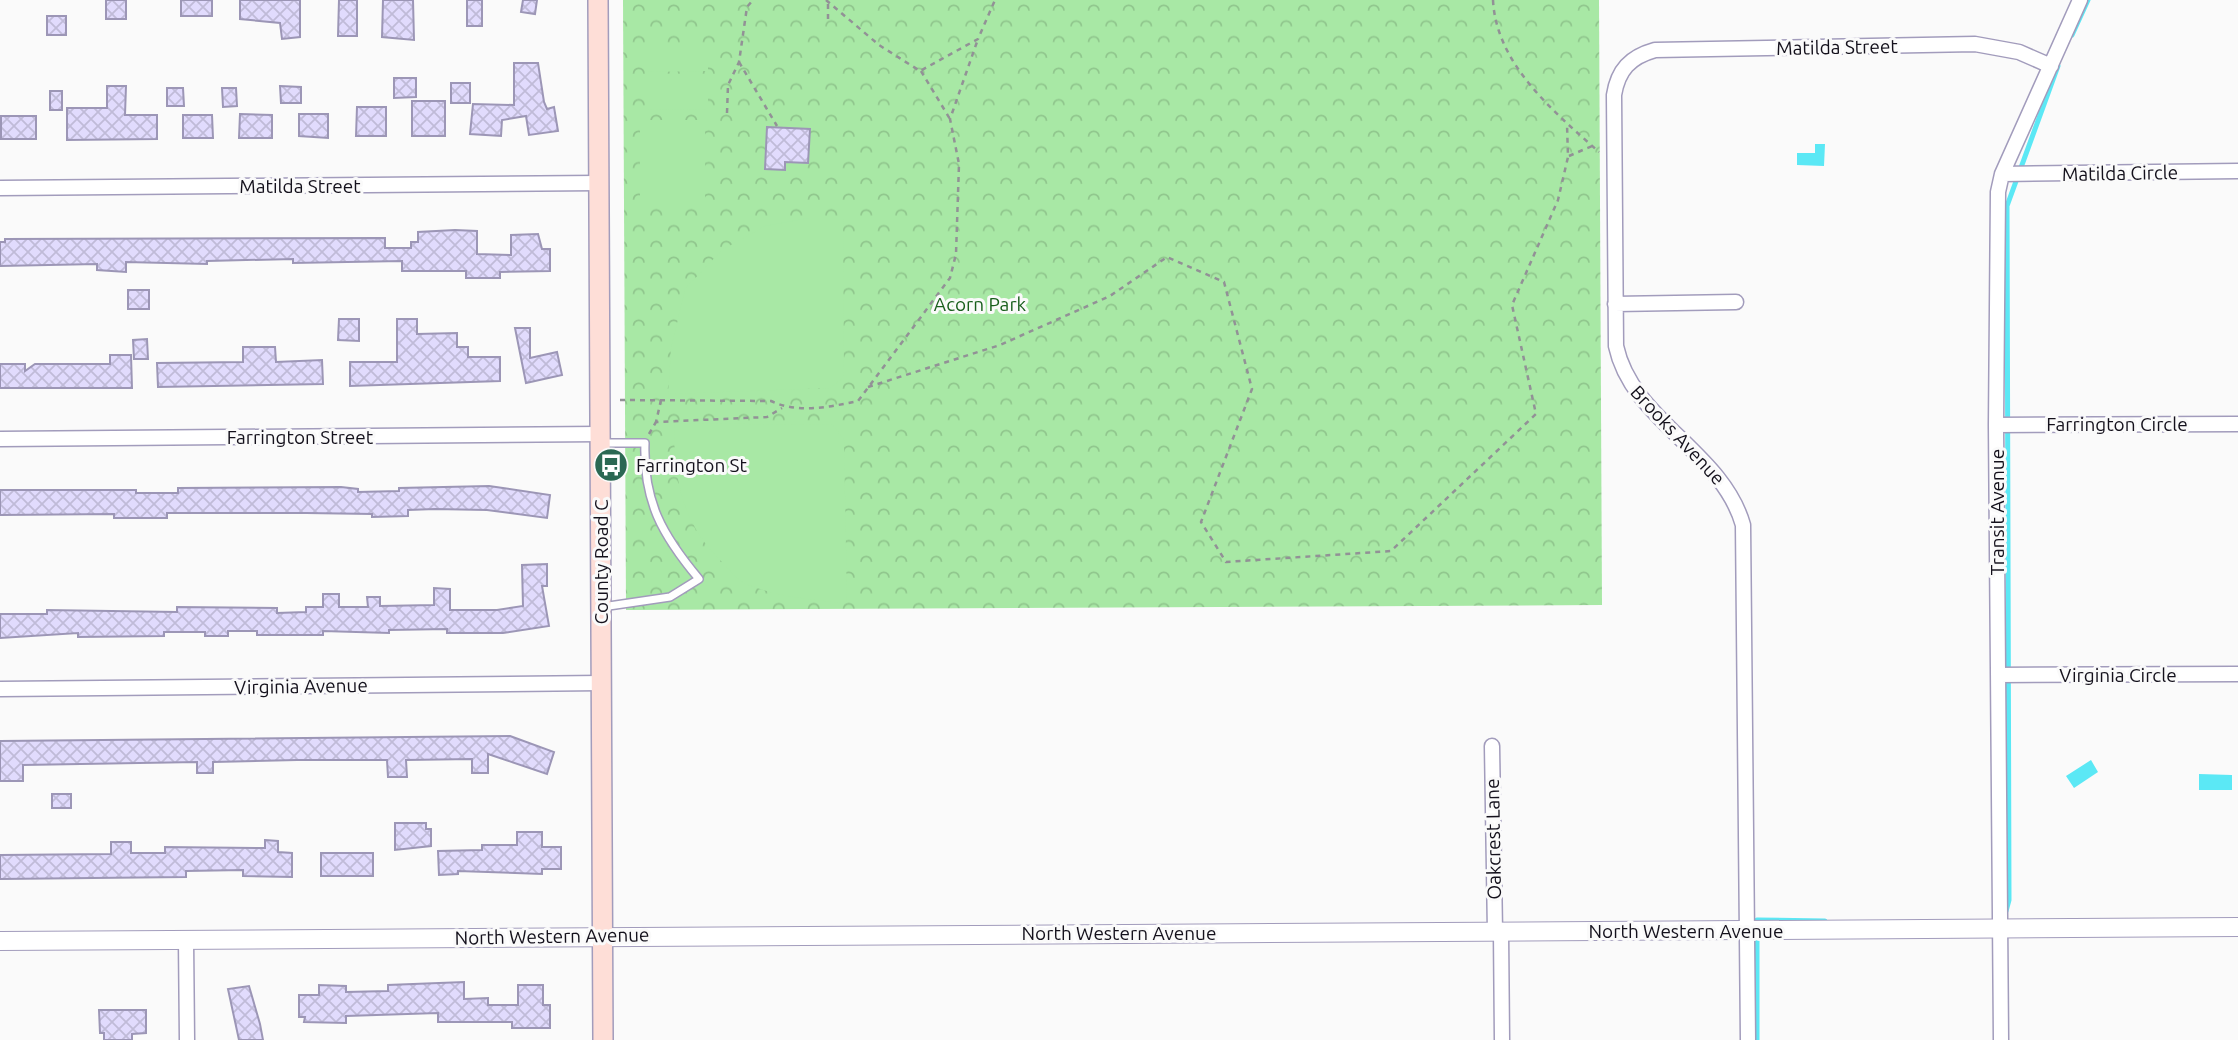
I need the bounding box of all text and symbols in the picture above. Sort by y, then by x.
street label: Matilda Street [1776,35,1899,59]
street label: Matilda Circle [2062,161,2178,185]
street label: Matilda Street [239,175,361,197]
park label: Acorn Park [934,293,1027,315]
street label: Brooks Avenue [1626,381,1730,489]
street label: Farrington Circle [2046,413,2188,435]
street label: Farrington Street [227,426,374,448]
bus stop icon: Farrington St [592,446,630,484]
street label: Transit Avenue [1986,449,2008,575]
place label: Farrington St [636,454,748,476]
street label: County Road C [590,499,612,625]
street label: Virginia Circle [2059,664,2177,686]
street label: Virginia Avenue [234,674,368,698]
street label: Oakcrest Lane [1481,778,1505,900]
street label: North Western Avenue [1589,920,1783,942]
street label: North Western Avenue [1022,922,1216,944]
street label: North Western Avenue [454,923,650,949]

